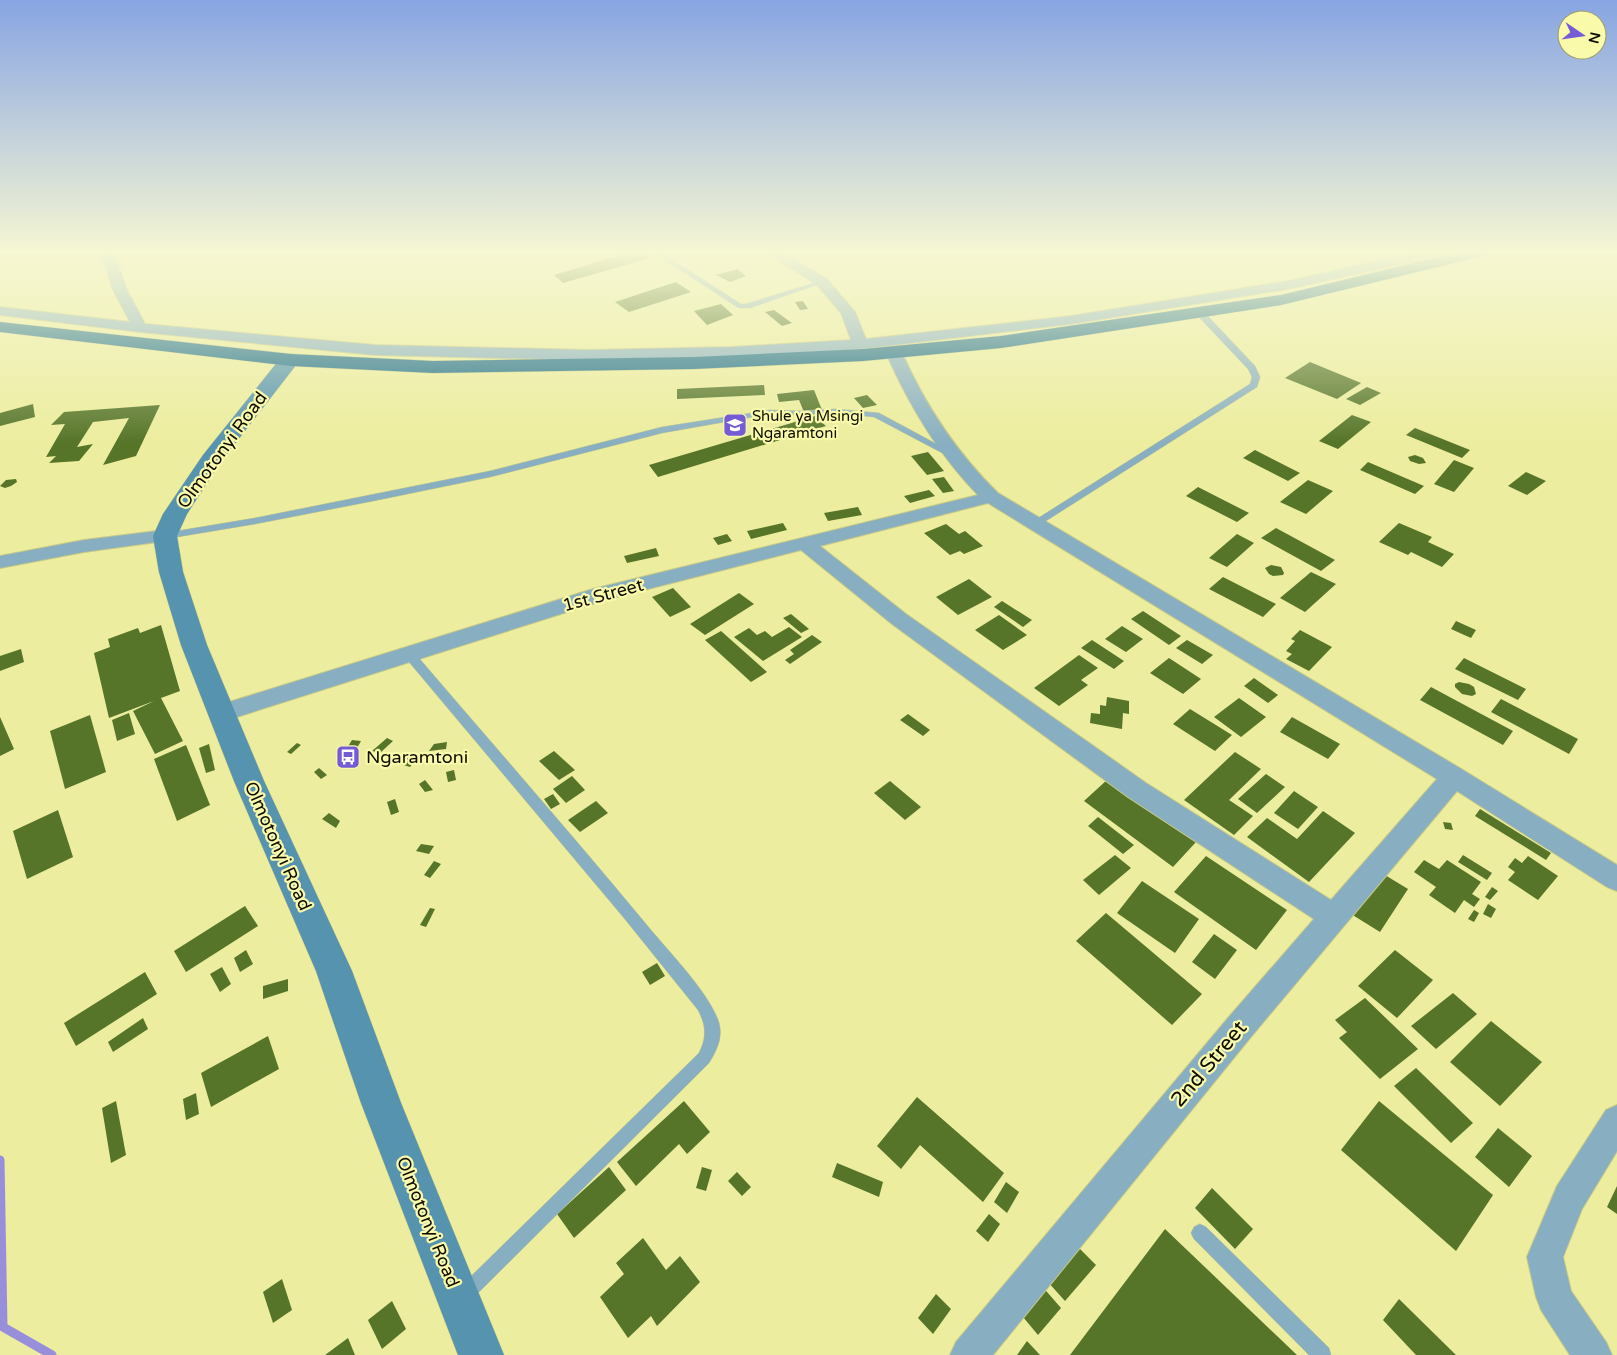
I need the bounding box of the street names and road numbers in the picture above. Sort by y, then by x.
street label: Olmotonyi Road [172,387,272,513]
street label: 1st Street [560,574,646,616]
street label: Olmotonyi Road [240,778,316,914]
street label: 2nd Street [1166,1016,1252,1112]
street label: Olmotonyi Road [392,1153,464,1291]

